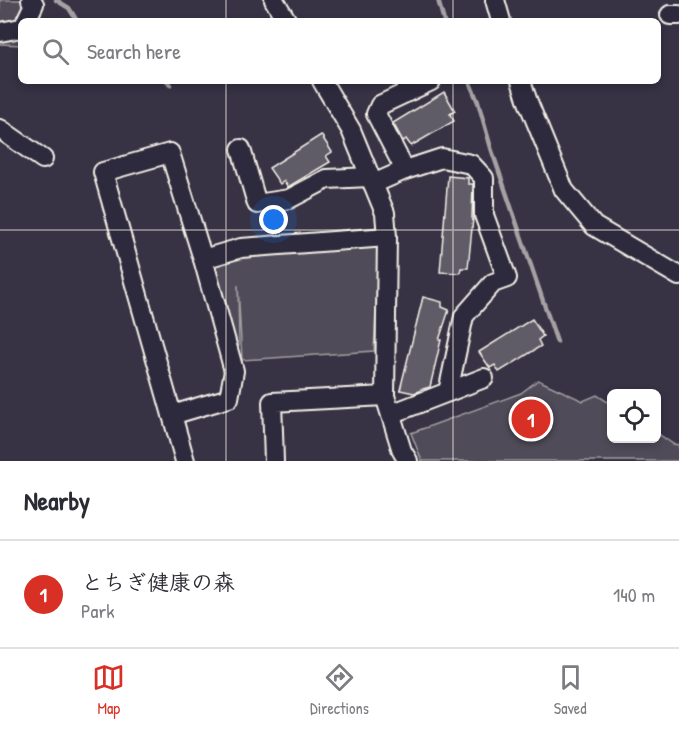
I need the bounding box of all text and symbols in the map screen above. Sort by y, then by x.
search box [18,18,661,84]
icon: search [39,35,72,68]
text: Search here [87,36,181,66]
your location [259,205,288,234]
map controls [607,389,661,443]
button: locate [607,389,661,443]
pin: 1 [512,396,550,442]
text: Nearby [24,483,90,518]
text: とちぎ健康の森 [81,567,235,597]
text: 1 [40,581,47,608]
text: 140 m [613,581,655,608]
text: Park [81,597,114,624]
tab: Map [92,661,125,719]
tab: Directions [310,661,369,719]
tab: Saved [554,661,587,719]

